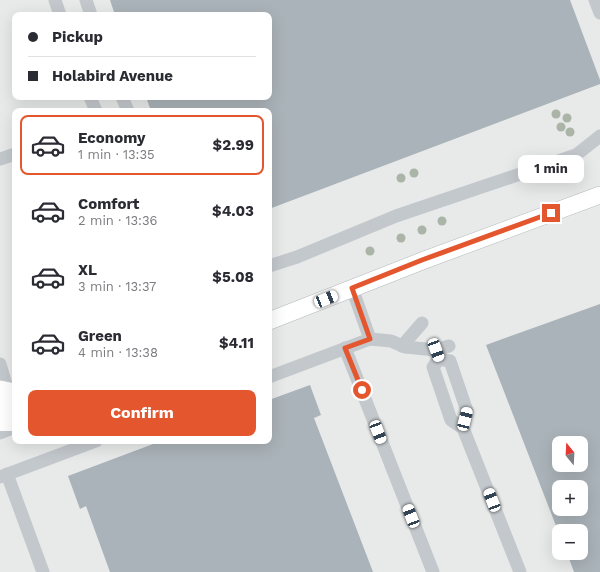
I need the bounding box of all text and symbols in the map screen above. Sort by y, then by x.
text: Pickup [52,28,103,46]
text: Holabird Avenue [52,67,173,85]
icon: car [30,127,66,163]
text: Economy [78,129,145,147]
text: $2.99 [213,136,254,154]
text: 1 min · 13:35 [78,147,155,162]
callout: 1 min [518,155,584,183]
text: 1 min [534,161,568,176]
icon: car [30,193,66,229]
text: Comfort [78,195,139,213]
text: $4.03 [212,202,254,220]
route end [542,204,560,222]
text: 2 min · 13:36 [78,213,157,228]
icon: car [30,259,66,295]
text: XL [78,261,97,279]
text: $5.08 [212,268,254,286]
text: 3 min · 13:37 [78,279,156,294]
car [313,289,339,309]
icon: car [30,325,66,361]
text: Green [78,327,122,345]
text: $4.11 [219,334,254,352]
car [426,337,446,363]
text: 4 min · 13:38 [78,345,158,360]
route start [353,381,371,399]
button: Confirm [28,390,256,436]
car [456,406,474,432]
car [368,419,388,445]
north arrow [552,436,588,472]
map controls [552,436,588,560]
button: + [552,480,588,516]
car [482,487,502,513]
car [401,503,421,529]
button: − [552,524,588,560]

